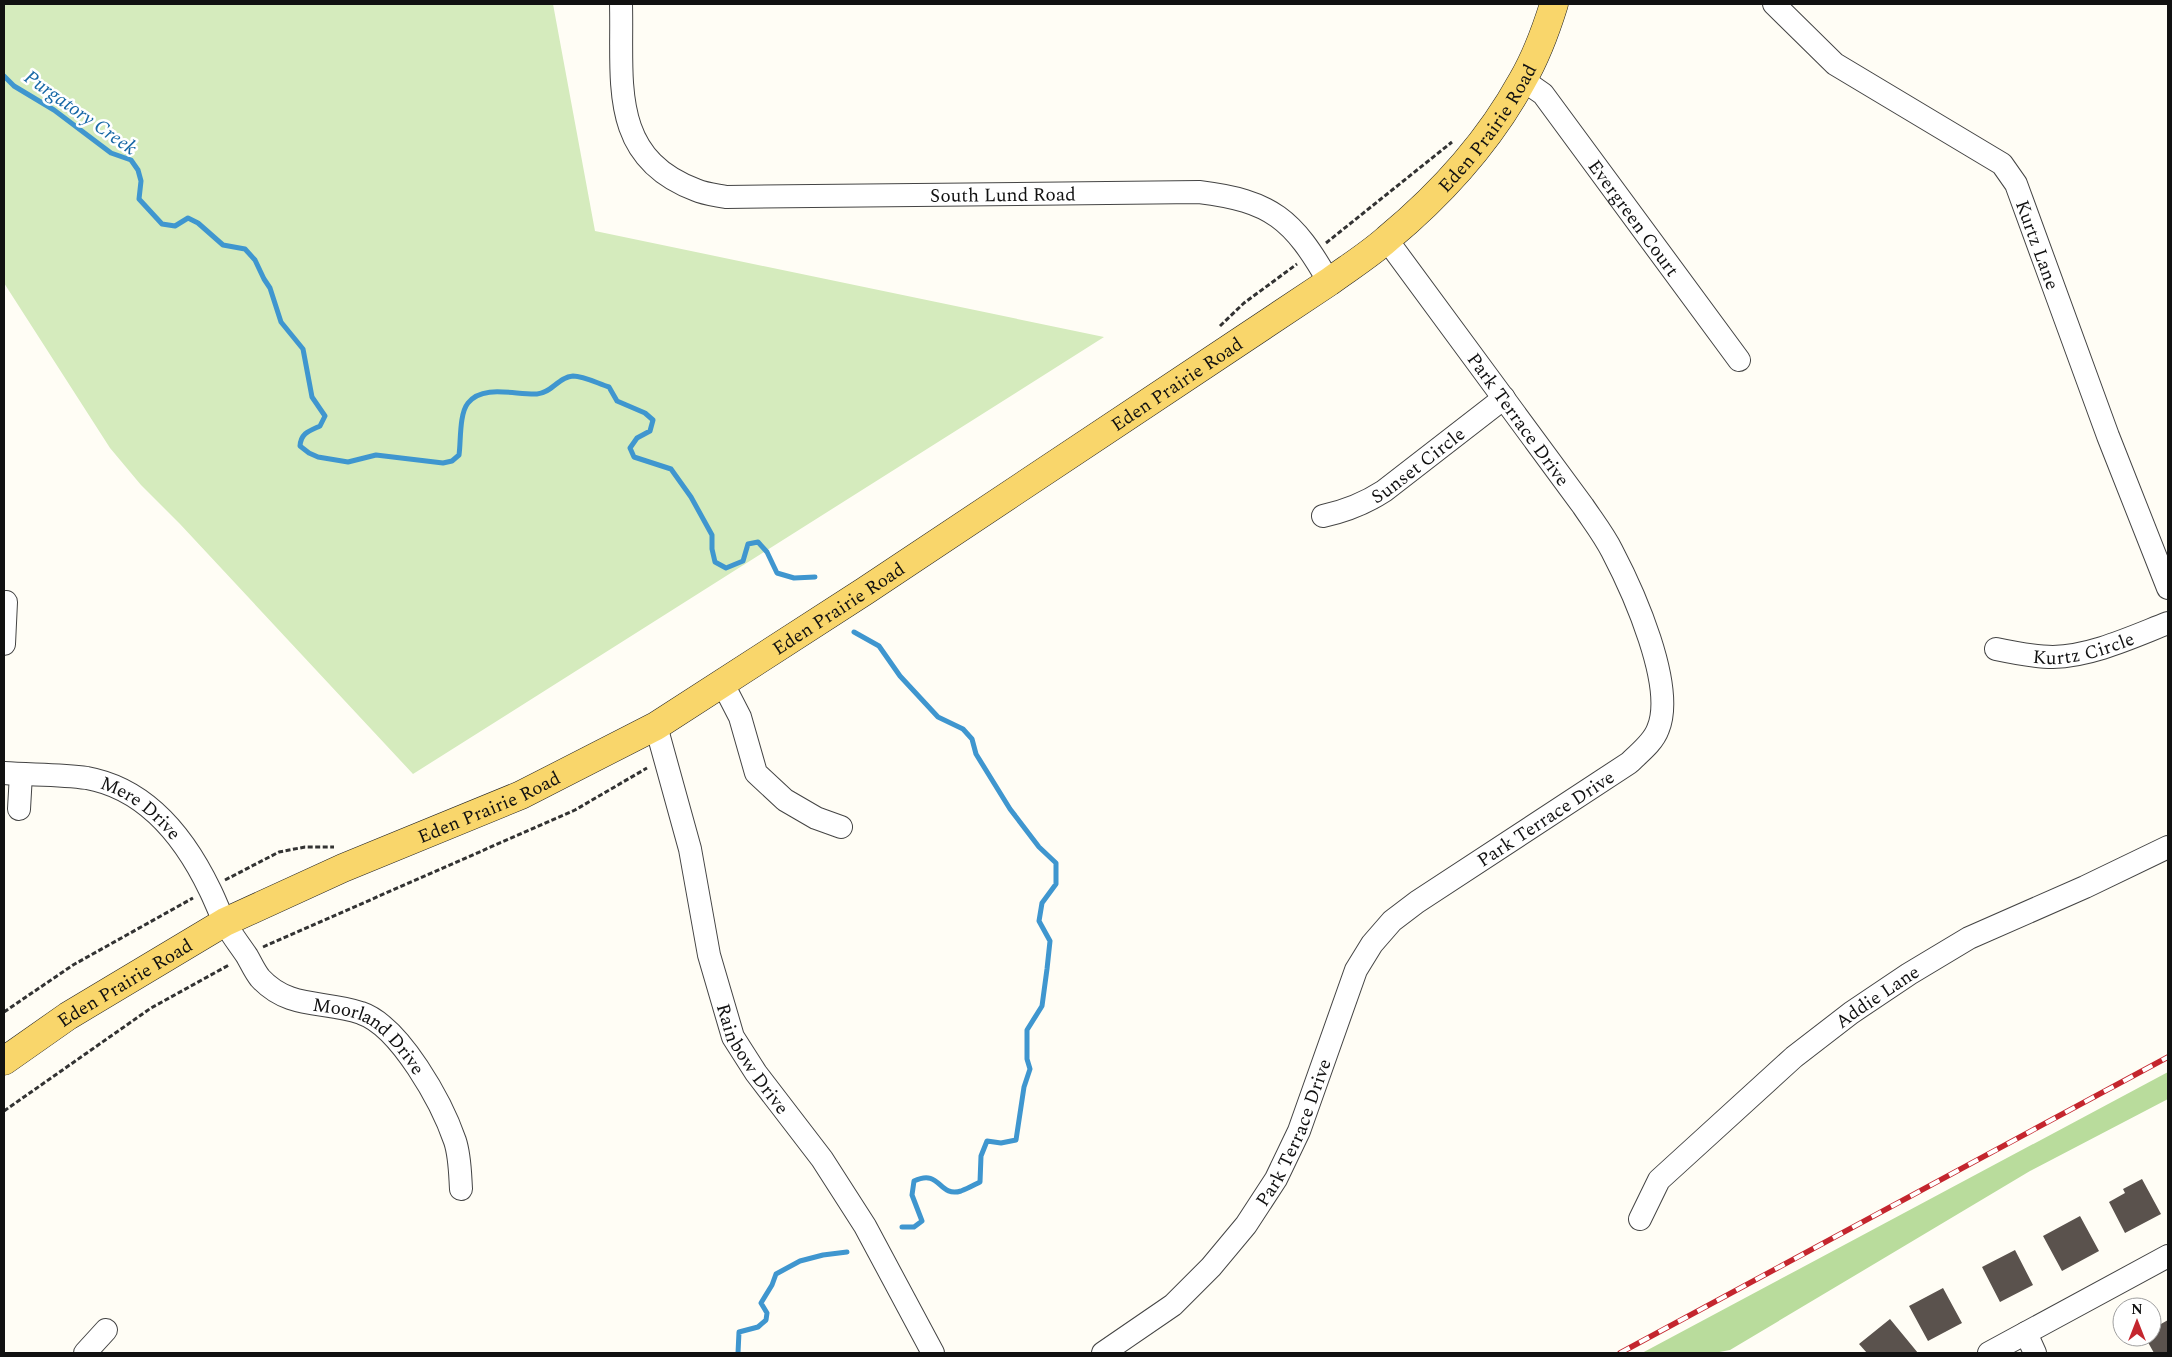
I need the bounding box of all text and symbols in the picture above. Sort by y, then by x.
street label: Eden Prairie Road [1432,59,1545,200]
water label: Purgatory Creek [18,63,144,163]
street label: Evergreen Court [1580,154,1686,283]
street label: South Lund Road [930,180,1076,211]
street label: Kurtz Lane [2007,196,2066,294]
street label: Eden Prairie Road [1105,330,1249,439]
street label: Park Terrace Drive [1459,347,1576,493]
street label: Sunset Circle [1366,420,1472,512]
street label: Eden Prairie Road [767,555,911,663]
street label: Kurtz Circle [2031,625,2139,673]
street label: Park Terrace Drive [1472,763,1621,875]
street label: Eden Prairie Road [413,764,566,852]
street label: Mere Drive [96,769,188,847]
street label: Eden Prairie Road [52,932,198,1035]
street label: Addie Lane [1829,958,1925,1036]
street label: Moorland Drive [311,991,432,1081]
street label: Rainbow Drive [708,1000,796,1121]
street label: Park Terrace Drive [1249,1055,1340,1213]
north arrow [2112,1297,2162,1347]
text: N [2131,1299,2143,1320]

